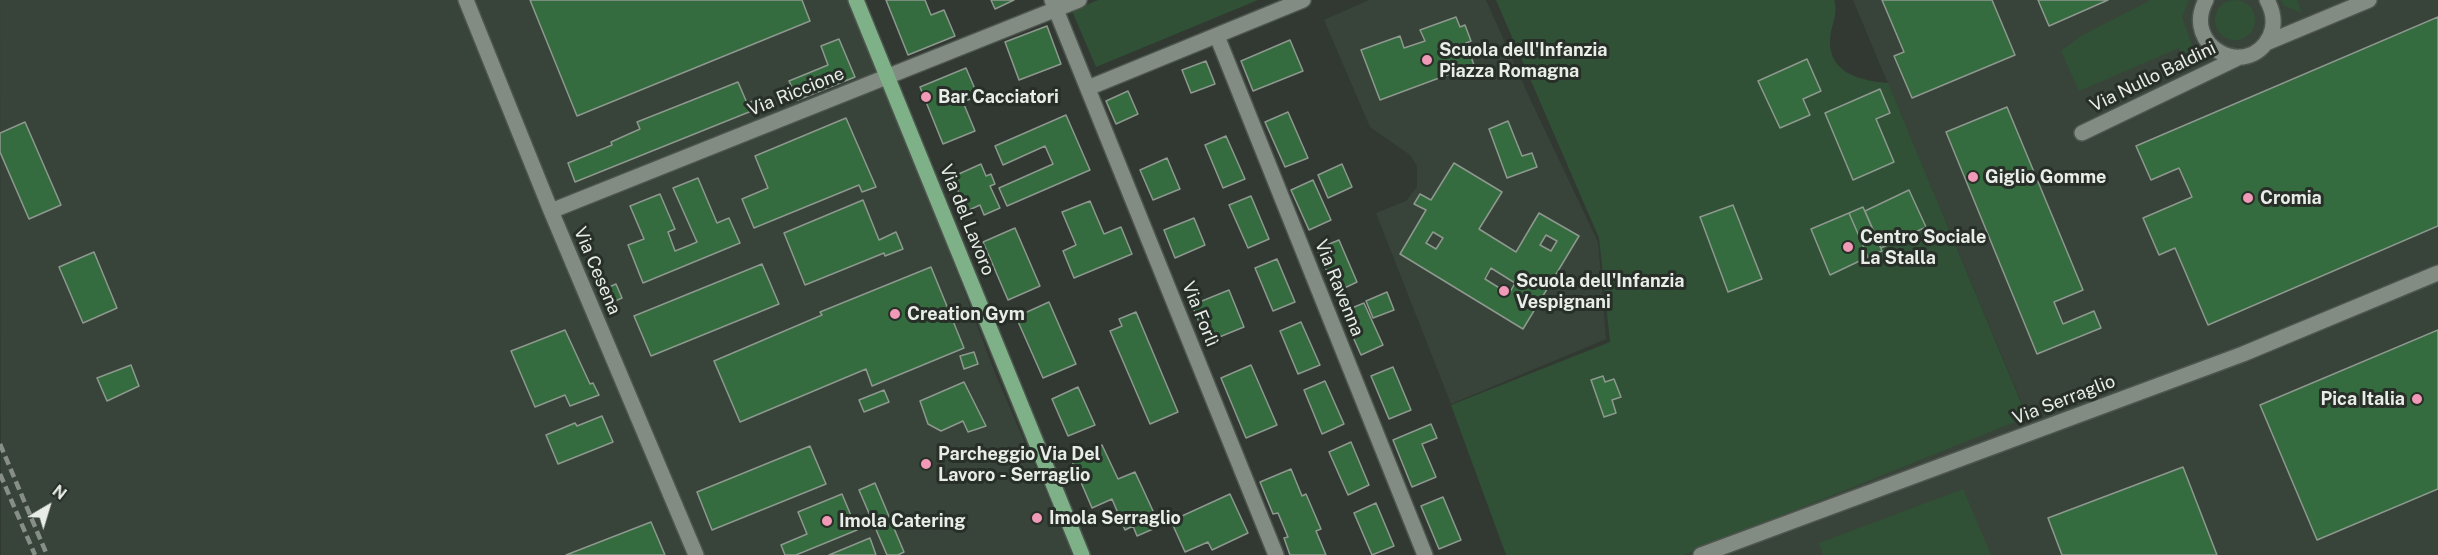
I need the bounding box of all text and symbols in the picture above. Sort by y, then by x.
street label: Via Nullo Baldini [2087,37,2219,117]
place label: Scuola dell'Infanzia Piazza Romagna [1439,39,1608,82]
marker: Scuola dell'Infanzia Piazza Romagna [1420,53,1434,67]
street label: Via Riccione [745,63,847,121]
place label: Bar Cacciatori [938,86,1059,108]
marker: Bar Cacciatori [919,90,933,104]
street label: Via del Lavoro [935,161,999,279]
place label: Giglio Gomme [1985,166,2106,188]
marker: Giglio Gomme [1966,170,1980,184]
place label: Cromia [2260,187,2322,209]
marker: Cromia [2241,191,2255,205]
street label: Via Cesena [569,224,625,318]
place label: Centro Sociale La Stalla [1860,226,1986,268]
street label: Via Ravenna [1310,237,1368,339]
marker: Centro Sociale La Stalla [1841,240,1855,254]
place label: Scuola dell'Infanzia Vespignani [1516,270,1685,312]
street label: Via Forlì [1177,278,1223,350]
marker: Scuola dell'Infanzia Vespignani [1497,284,1511,298]
place label: Creation Gym [907,303,1025,325]
marker: Creation Gym [888,307,902,321]
street label: Via Serraglio [2010,371,2118,429]
place label: Pica Italia [2321,388,2405,410]
marker: Pica Italia [2410,392,2424,406]
place label: Parcheggio Via Del Lavoro - Serraglio [938,443,1101,486]
marker: Parcheggio Via Del Lavoro - Serraglio [919,457,933,471]
north arrow [18,477,78,537]
text: N [49,481,70,504]
place label: Imola Serraglio [1049,507,1181,529]
place label: Imola Catering [839,510,965,532]
marker: Imola Serraglio [1030,511,1044,525]
marker: Imola Catering [820,514,834,528]

